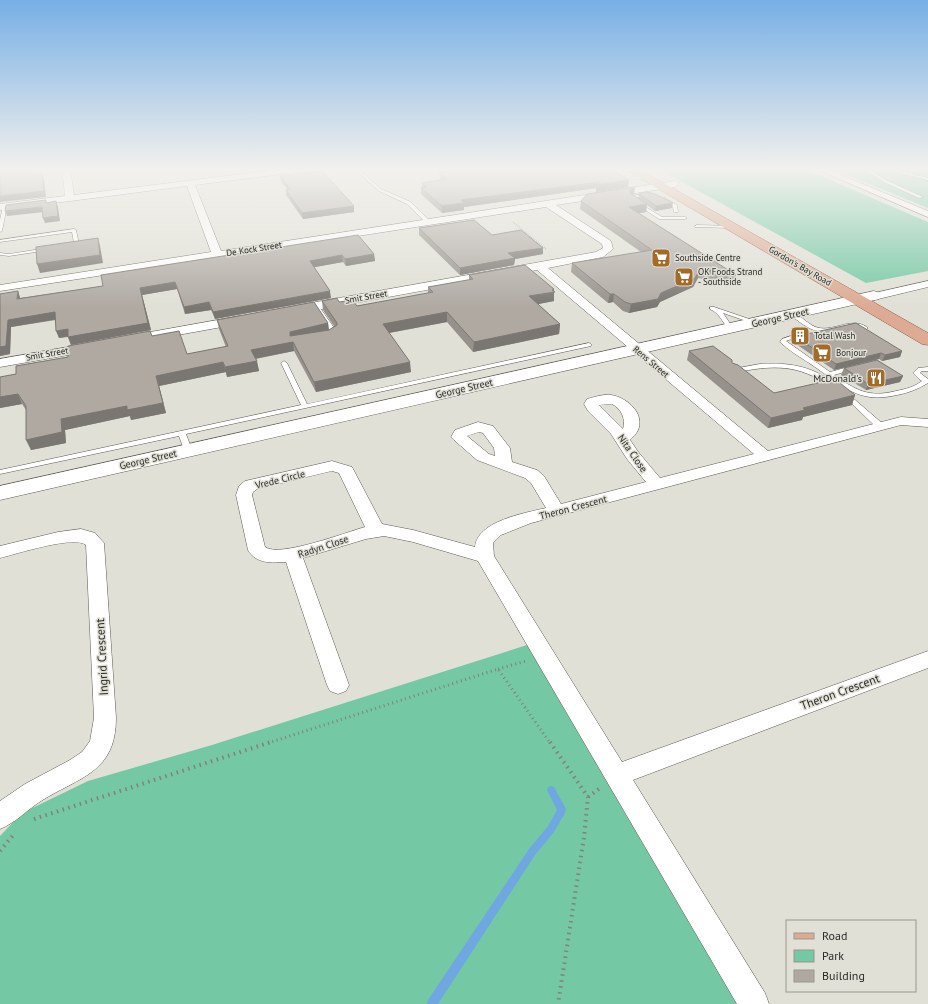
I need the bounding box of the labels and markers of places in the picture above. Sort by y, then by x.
supermarket icon: Southside Centre [650,247,672,269]
place label: Southside Centre [675,252,741,263]
supermarket icon: OK Foods Strand - Southside [673,266,695,288]
place label: OK Foods Strand - Southside [698,266,762,287]
building icon: Total Wash [789,325,811,347]
place label: Total Wash [814,330,855,341]
supermarket icon: Bonjour [811,342,833,364]
place label: Bonjour [836,347,866,358]
restaurant icon: McDonald's [865,367,887,389]
place label: McDonald's [813,372,862,385]

